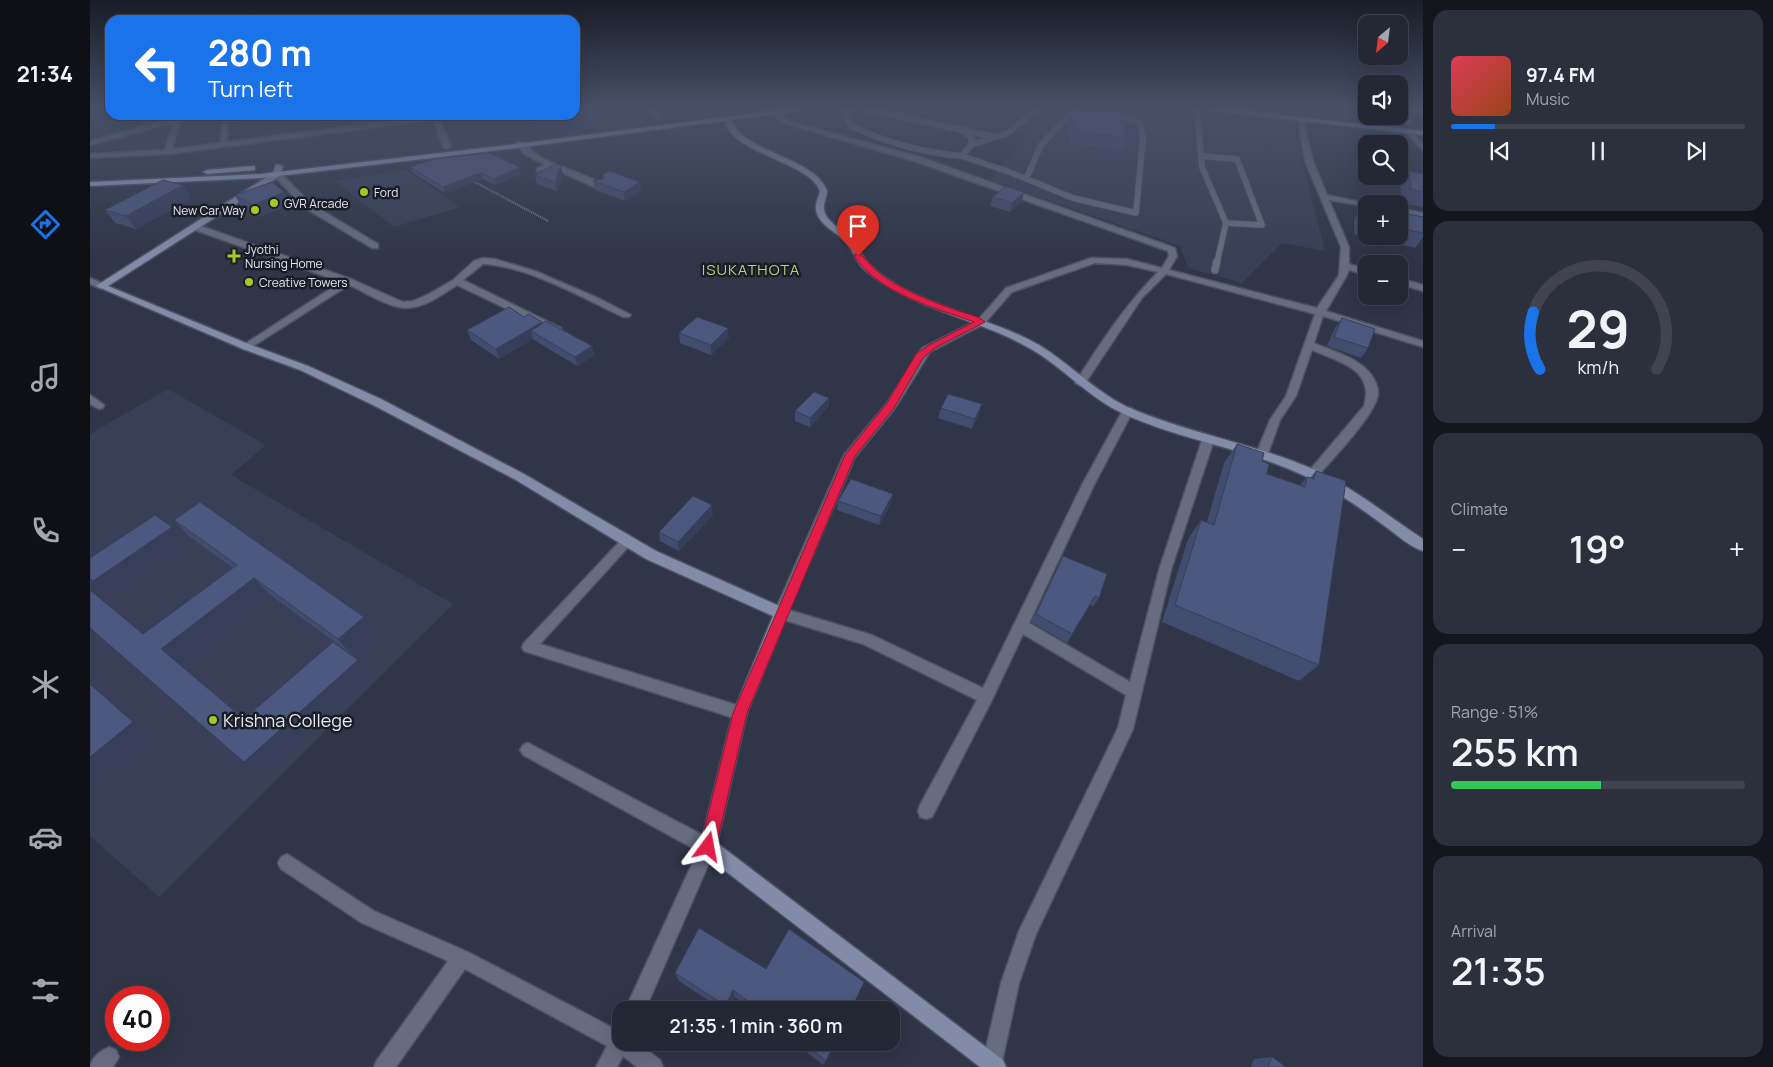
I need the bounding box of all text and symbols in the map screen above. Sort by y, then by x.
north arrow [1358,15,1408,65]
map controls [1358,15,1408,305]
text: 280 m [208,29,312,77]
icon: left [125,35,190,100]
text: 21:34 [17,59,73,89]
text: 97.4 FM [1526,62,1595,88]
text: Turn left [208,74,293,104]
button: sound [1358,75,1408,125]
text: Music [1526,88,1570,110]
button: search [1358,135,1408,185]
icon: previous [1486,137,1514,165]
icon: pause [1584,137,1612,165]
icon: next [1682,137,1710,165]
place label: Ford [374,184,398,201]
marker: Ford [358,186,370,198]
place label: GVR Arcade [284,195,349,212]
button: + [1358,195,1408,245]
marker: GVR Arcade [268,197,280,209]
place label: New Car Way [173,202,246,219]
marker: New Car Way [249,204,261,216]
pin [837,205,879,256]
icon: directions [28,207,63,242]
icon: arrive [844,212,872,240]
place label: Jyothi Nursing Home [245,241,323,272]
marker: Jyothi Nursing Home [227,249,241,263]
button: − [1358,255,1408,305]
district label: ISUKATHOTA [702,259,800,280]
place label: Creative Towers [259,274,348,291]
marker: Creative Towers [243,276,255,288]
text: 29 [1566,293,1630,364]
text: km/h [1577,355,1619,379]
icon: music [28,360,63,395]
text: Climate [1451,498,1508,520]
icon: phone [28,513,63,548]
text: 19° [1569,522,1626,574]
text: − [1451,530,1466,568]
text: + [1729,530,1745,568]
icon: climate [28,667,63,702]
text: Range · 51% [1451,701,1538,723]
place label: Krishna College [223,708,352,732]
marker: Krishna College [207,714,219,726]
text: 255 km [1451,725,1579,777]
icon: car [28,820,63,855]
position arrow [681,820,733,872]
text: Arrival [1451,920,1497,942]
text: 21:35 [1451,944,1546,996]
icon: filters [28,973,63,1008]
speed limit sign: 40 [105,986,170,1051]
text: 21:35 · 1 min · 360 m [670,1013,842,1039]

